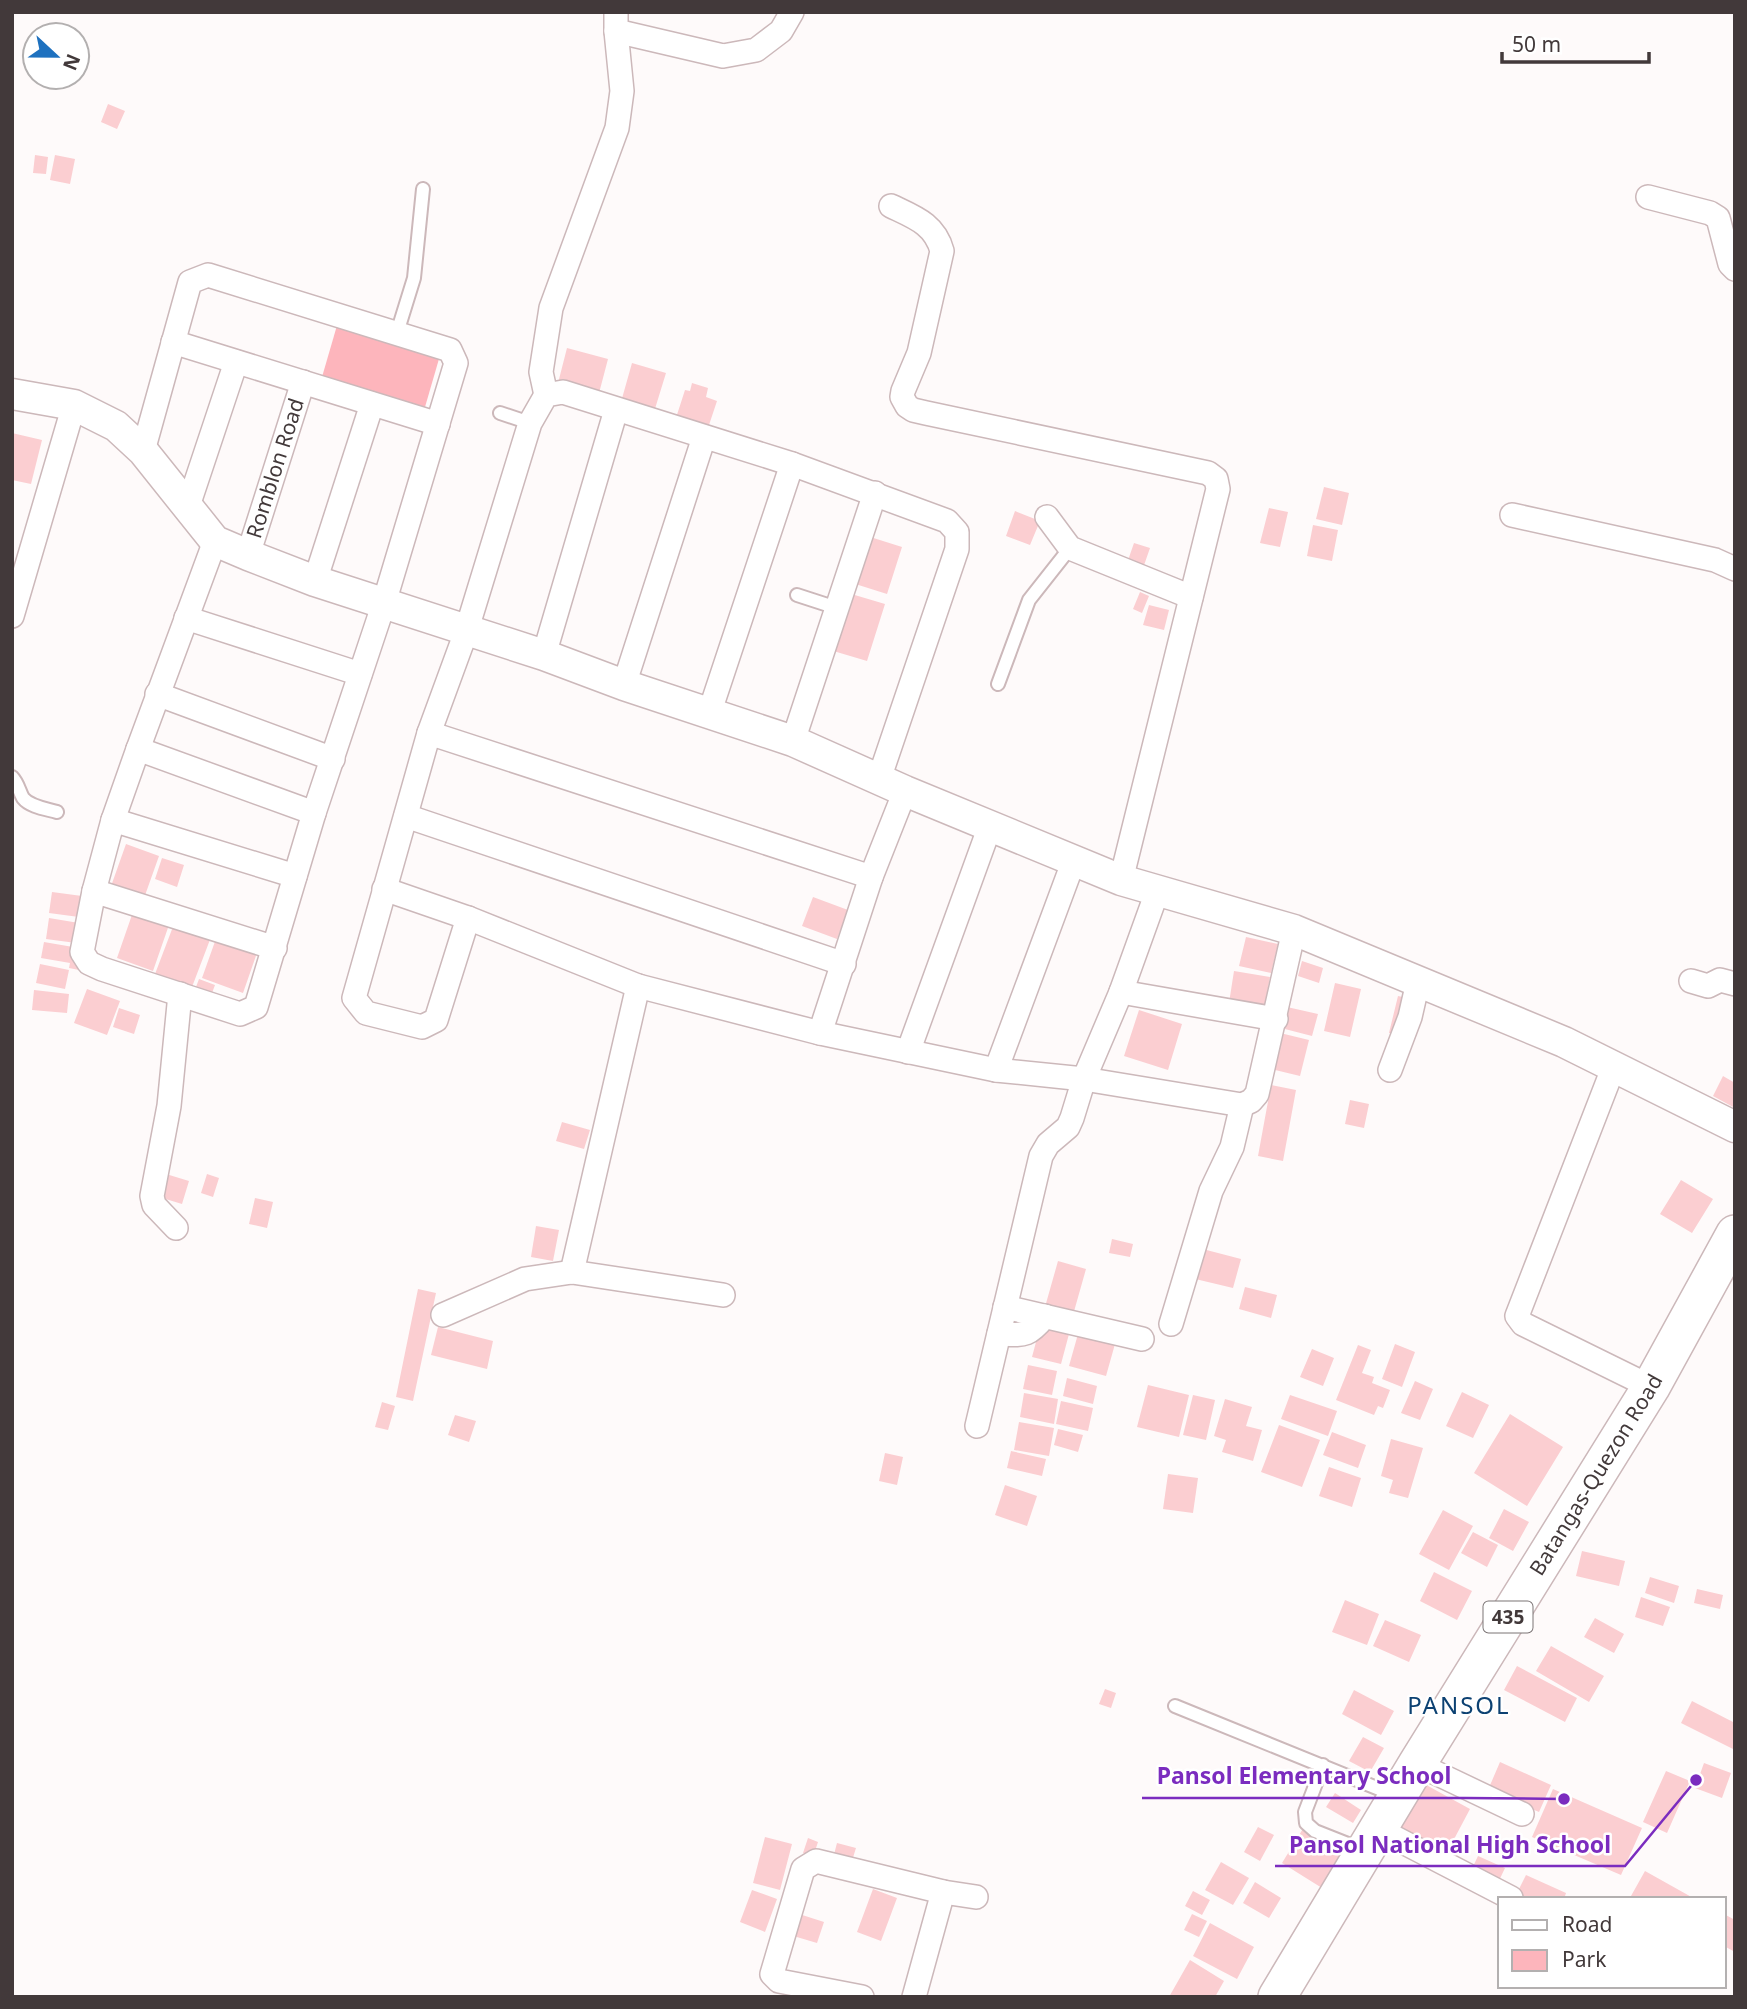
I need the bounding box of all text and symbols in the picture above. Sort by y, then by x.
north arrow [21,21,91,91]
scale bar [1502,21,1649,65]
text: 50 m [1512,30,1561,58]
text: N [57,50,87,74]
street label: Romblon Road [239,394,310,542]
street label: Batangas-Quezon Road [1523,1369,1668,1580]
road number: 435 [1484,1602,1532,1632]
district label: PANSOL [1407,1688,1511,1721]
callout: Pansol Elementary School [1142,1754,1465,1798]
text: Pansol Elementary School [1157,1759,1451,1791]
callout: Pansol National High School [1275,1822,1625,1866]
text: Pansol National High School [1289,1828,1611,1860]
legend [1498,1897,1726,1988]
text: Road [1562,1910,1612,1938]
text: Park [1562,1945,1607,1973]

